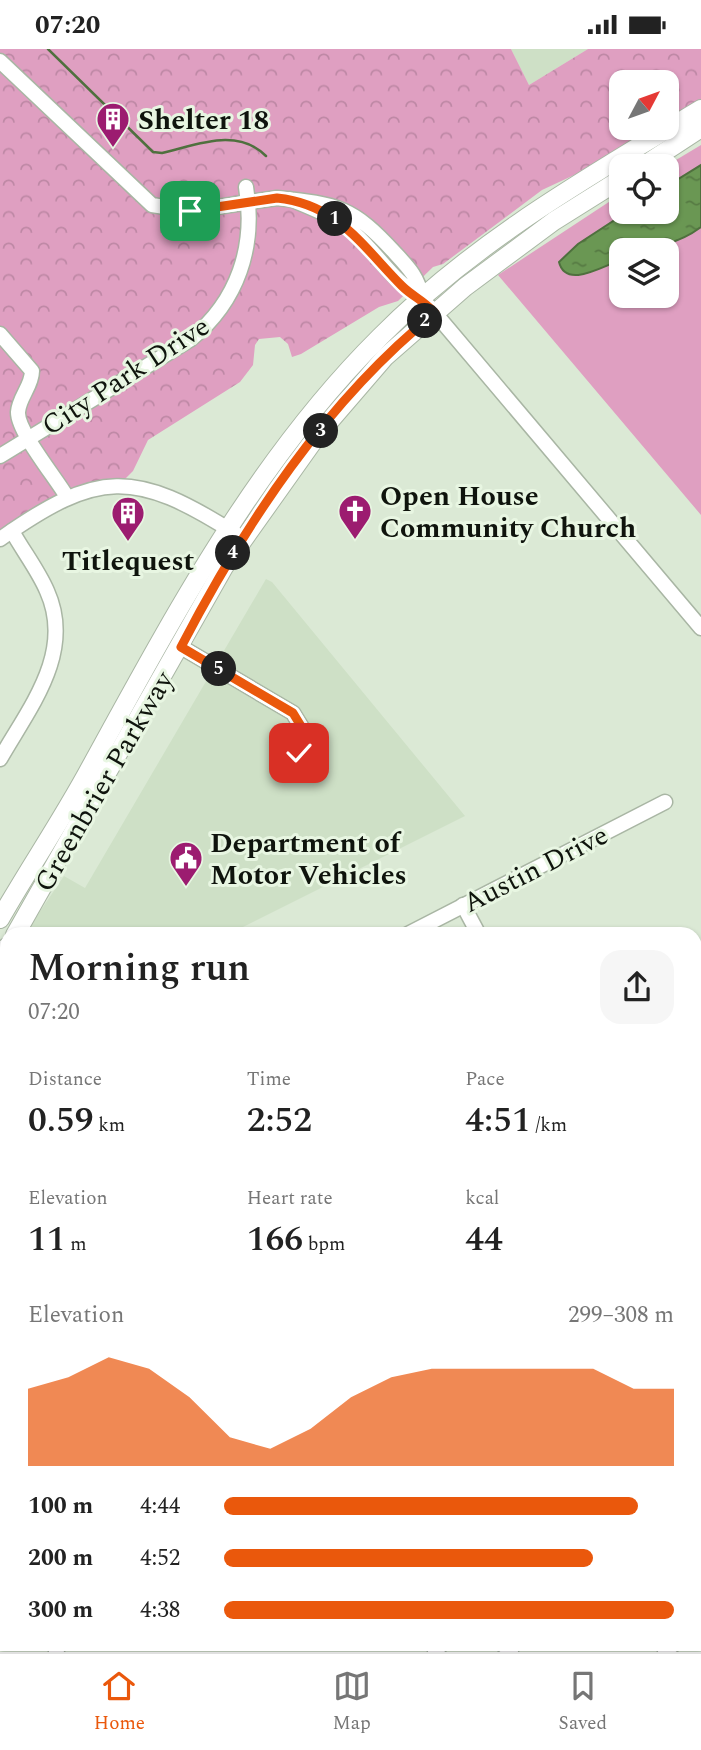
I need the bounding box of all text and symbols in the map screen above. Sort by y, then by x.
text: 07:20 [35,5,100,45]
north arrow [609,70,679,140]
map controls [609,70,679,308]
place label: Shelter 18 [138,99,269,142]
building icon: Shelter 18 [94,100,132,149]
button: locate [609,154,679,224]
pin [160,181,220,241]
icon: arrive [171,192,209,230]
pin: 1 [318,201,352,237]
text: 1 [329,204,340,233]
button: layers [609,238,679,308]
pin: 2 [408,303,442,339]
street label: City Park Drive [33,306,218,447]
text: 2 [419,306,430,335]
pin: 3 [304,413,338,449]
text: 3 [315,416,326,445]
place label: Open House Community Church [380,475,636,550]
church icon: Open House Community Church [336,492,374,541]
building icon: Titlequest [109,494,147,543]
pin: 4 [216,535,250,571]
text: 4 [227,538,238,567]
place label: Titlequest [62,540,195,583]
pin: 5 [202,651,236,687]
text: 5 [213,654,224,683]
street label: Greenbrier Parkway [23,662,186,900]
pin [269,723,329,783]
icon: check [280,734,318,772]
street label: Austin Drive [455,814,616,924]
place label: Department of Motor Vehicles [210,822,407,897]
public building icon: Department of Motor Vehicles [167,839,205,888]
text: Morning run [28,940,250,998]
button: share [600,950,674,1024]
text: 07:20 [28,995,80,1030]
text: Distance [28,1065,102,1094]
text: Time [247,1065,291,1094]
text: Pace [465,1065,505,1094]
text: 0.59 [28,1094,93,1147]
text: 2:52 [247,1094,312,1147]
text: 4:51 [465,1094,531,1147]
text: km [93,1111,125,1140]
text: /km [531,1111,567,1140]
text: Elevation [28,1184,108,1213]
text: Heart rate [247,1184,333,1213]
text: kcal [465,1184,499,1213]
text: 11 [28,1213,66,1266]
text: 166 [247,1213,303,1266]
text: 44 [465,1213,503,1266]
text: m [66,1230,87,1259]
text: bpm [303,1230,345,1259]
text: Elevation [28,1298,124,1333]
text: 299–308 m [568,1298,674,1333]
text: 100 m [28,1489,93,1524]
text: 4:44 [140,1489,180,1524]
text: 200 m [28,1541,93,1576]
text: 4:52 [140,1541,180,1576]
text: 300 m [28,1593,93,1628]
text: 4:38 [140,1593,180,1628]
tab: Home [94,1667,145,1738]
tab: Map [333,1667,371,1738]
tab: Saved [558,1667,607,1738]

